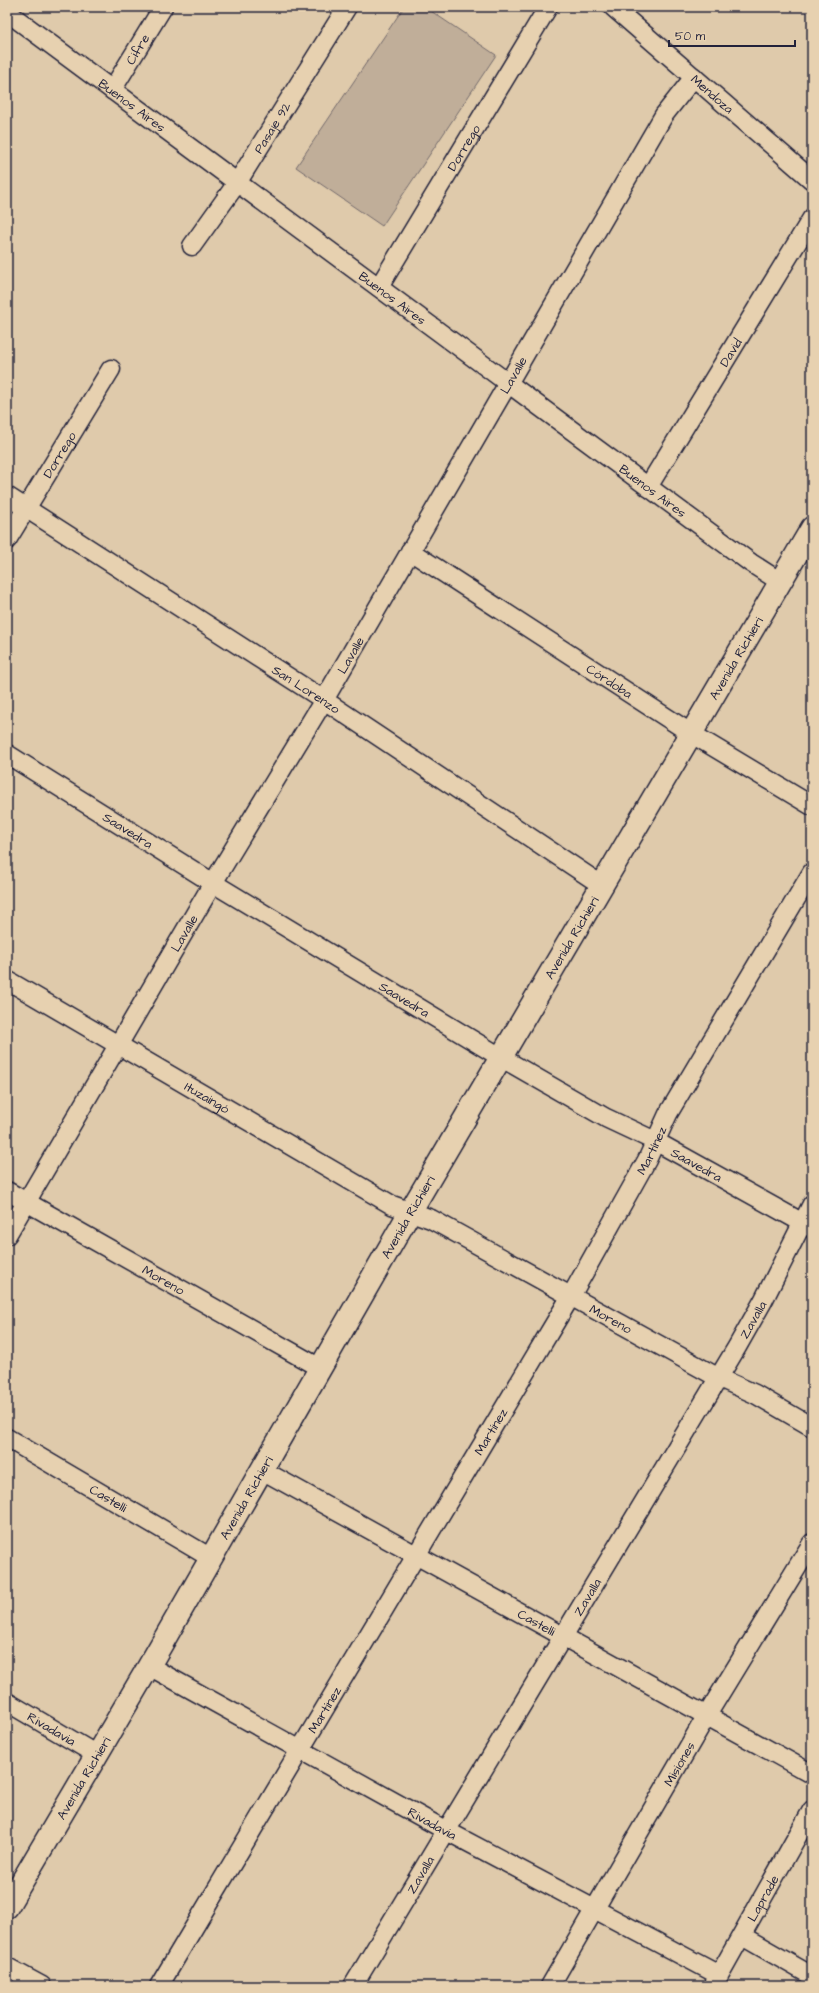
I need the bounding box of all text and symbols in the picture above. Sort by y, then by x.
scale bar [669,22,795,48]
text: 50 m [675,28,706,45]
street label: Cifre [122,31,154,68]
street label: Mendoza [687,71,738,118]
street label: Buenos Aires [94,75,169,137]
street label: Pasaje 92 [250,98,296,157]
street label: Dorrego [443,121,485,175]
street label: Buenos Aires [355,268,430,330]
street label: David [715,335,747,370]
street label: Lavalle [496,353,532,397]
street label: Dorrego [39,428,81,482]
street label: Buenos Aires [615,460,690,522]
street label: Avenida Richieri [705,614,768,703]
street label: Lavalle [333,634,369,677]
street label: Córdoba [583,660,636,703]
street label: San Lorenzo [268,661,344,719]
street label: Saavedra [99,808,156,853]
street label: Avenida Richieri [541,893,604,983]
street label: Lavalle [167,912,203,955]
street label: Saavedra [375,978,433,1022]
street label: Ituzaingó [181,1078,233,1119]
street label: Martínez [633,1123,671,1178]
street label: Saavedra [668,1144,726,1187]
street label: Avenida Richieri [377,1172,440,1262]
street label: Moreno [139,1261,188,1300]
street label: Zavalla [735,1298,771,1342]
street label: Moreno [586,1300,636,1339]
street label: Martínez [470,1405,512,1459]
street label: Avenida Richieri [216,1453,278,1543]
street label: Castelli [86,1481,130,1517]
street label: Zavalla [569,1575,606,1620]
street label: Castelli [514,1605,559,1641]
street label: Martínez [304,1683,346,1737]
street label: Rivadavia [24,1708,79,1751]
street label: Avenida Richieri [53,1734,115,1823]
street label: Misiones [660,1738,700,1790]
street label: Rivadavia [404,1803,460,1845]
street label: Zavalla [403,1853,439,1897]
street label: Laprade [743,1872,784,1925]

